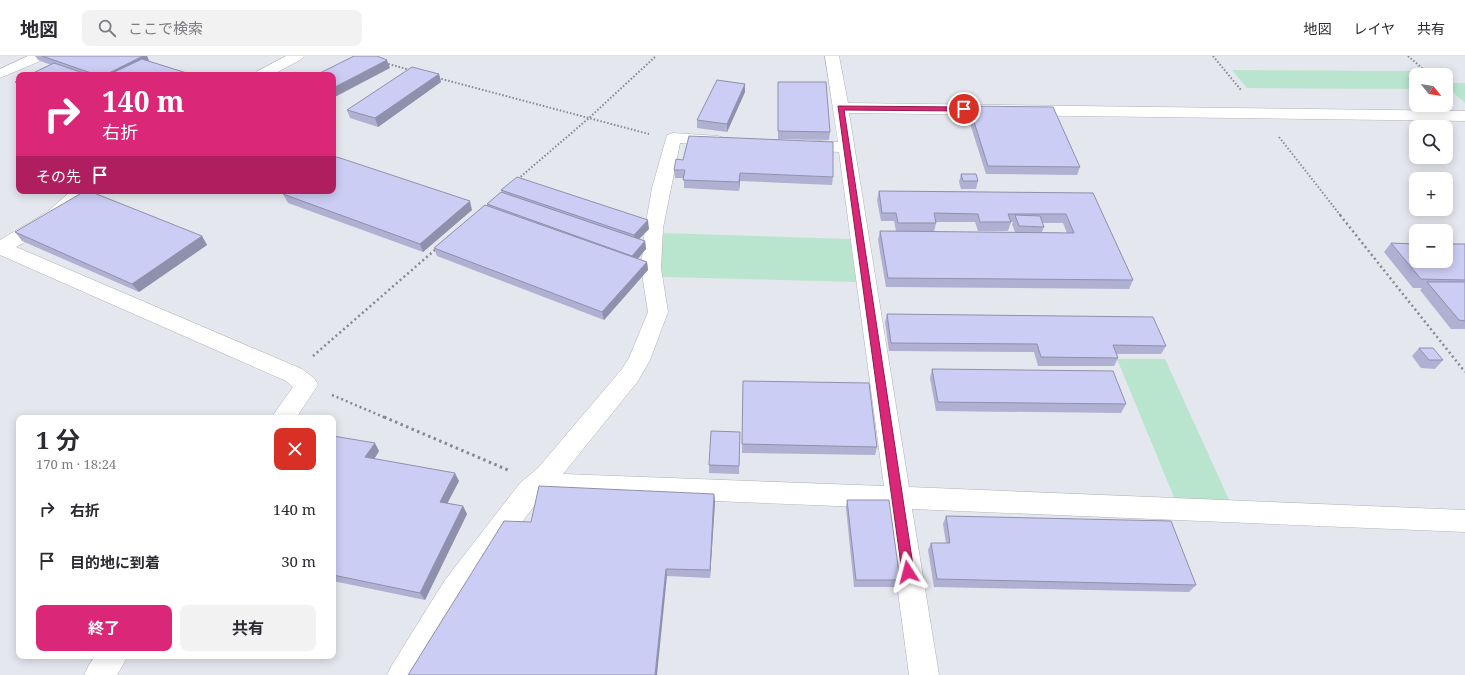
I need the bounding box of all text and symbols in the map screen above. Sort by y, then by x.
search box [82,10,362,46]
text: 地図 [20,16,58,42]
icon: search [96,17,118,39]
text: ここで検索 [128,18,203,38]
text: 地図 [1303,19,1331,38]
text: レイヤ [1353,19,1395,38]
text: 共有 [1417,19,1445,38]
north arrow [1409,68,1453,112]
map controls [1409,68,1453,268]
text: 140 m [102,82,184,120]
icon: right [36,88,88,140]
pin [947,92,981,126]
icon: arrive [953,98,975,120]
text: 右折 [102,120,138,144]
button: search [1409,120,1453,164]
icon: arrive [89,164,111,186]
text: その先 [36,166,81,186]
button: + [1409,172,1453,216]
button: − [1409,224,1453,268]
text: 1 分 [36,423,80,456]
button: close [274,428,316,470]
text: 170 m · 18:24 [36,455,116,473]
icon: right [36,498,58,520]
text: 140 m [273,499,316,519]
text: 右折 [70,500,100,520]
icon: arrive [36,550,58,572]
text: 30 m [281,551,316,571]
position arrow [887,551,929,593]
text: 目的地に到着 [70,552,160,572]
button: 終了 [36,605,172,651]
button: 共有 [180,605,316,651]

